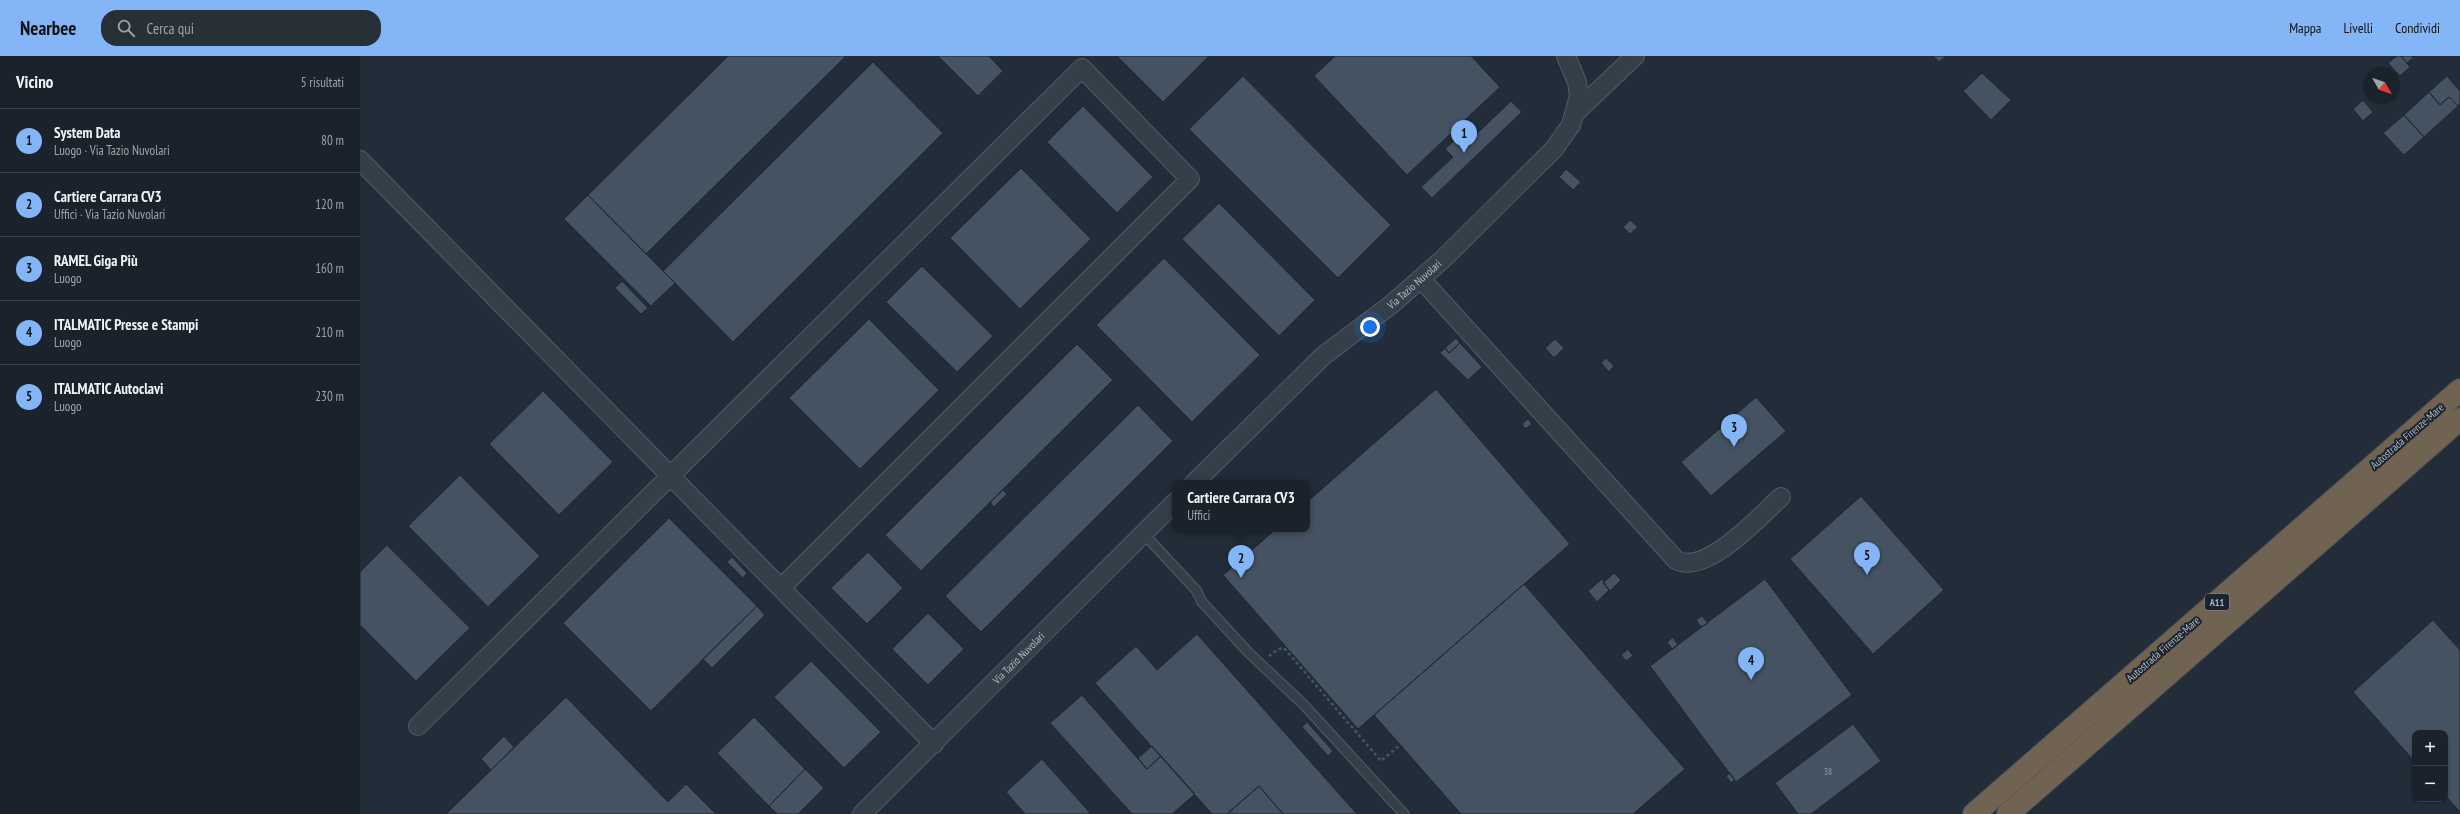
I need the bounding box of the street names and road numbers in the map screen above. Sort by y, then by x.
street label: Via Tazio Nuvolari [1383,257,1444,313]
street label: Autostrada Firenze-Mare [2367,400,2447,472]
road number: A11 [2205,594,2229,610]
street label: Autostrada Firenze-Mare [2123,613,2203,685]
street label: Via Tazio Nuvolari [989,629,1048,688]

